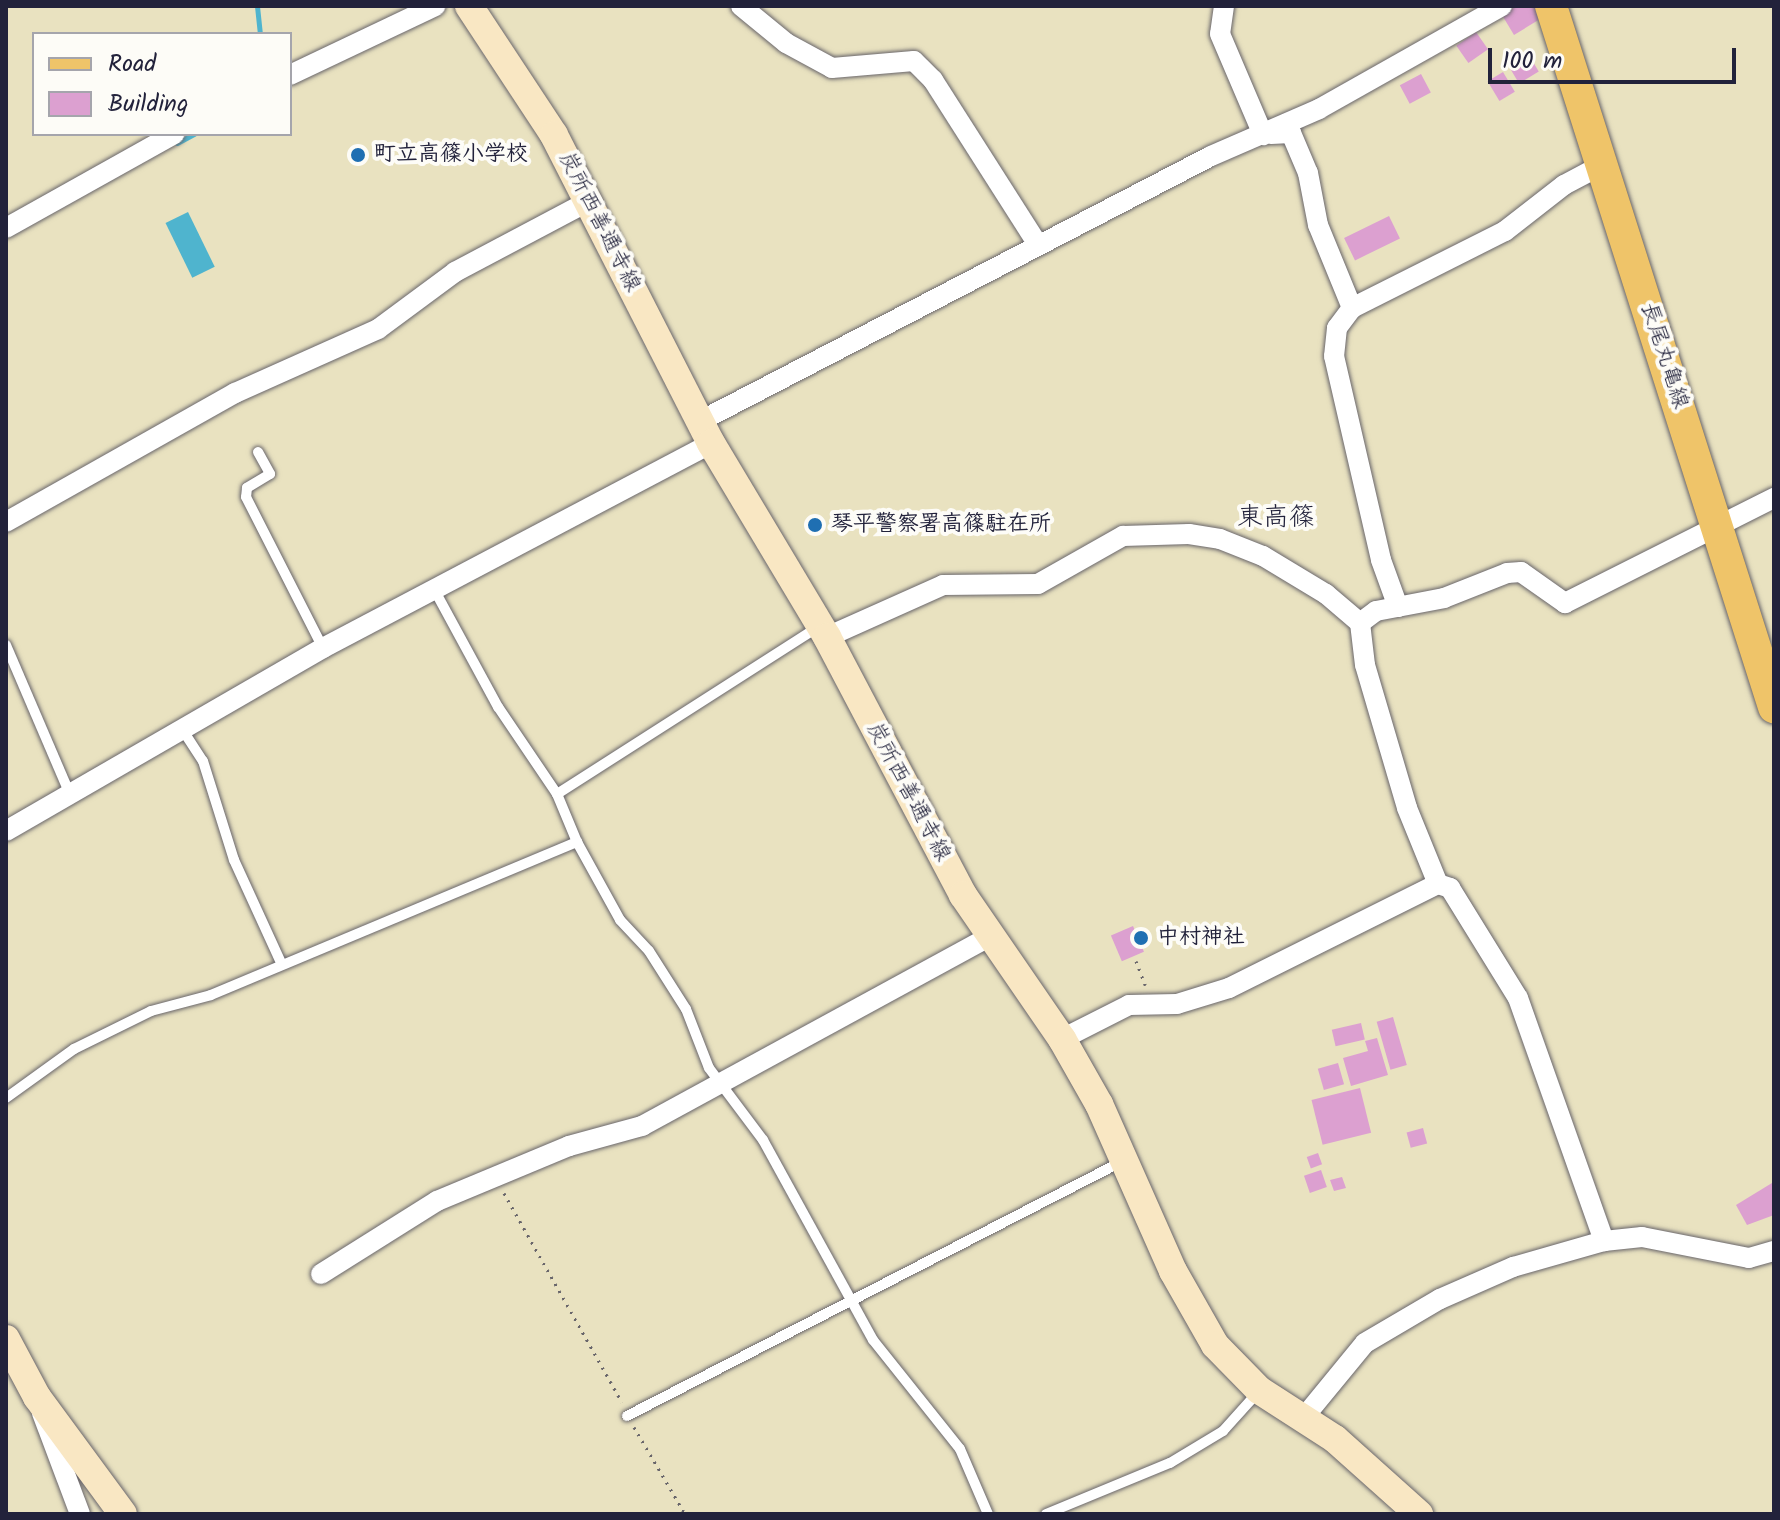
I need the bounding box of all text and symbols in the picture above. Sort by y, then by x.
legend [32,32,292,136]
scale bar [1492,32,1740,82]
text: 100 m [1502,42,1562,81]
text: Road [108,45,156,84]
text: Building [108,85,188,124]
place label: 町立高篠小学校 [374,142,528,168]
marker: 町立高篠小学校 [349,146,367,164]
street label: 炭所西善通寺線 [552,147,646,297]
street label: 長尾丸亀線 [1634,300,1694,412]
district label: 東高篠 [1237,503,1315,535]
place label: 琴平警察署高篠駐在所 [831,512,1051,538]
marker: 琴平警察署高篠駐在所 [806,516,824,534]
street label: 炭所西善通寺線 [860,718,956,866]
place label: 中村神社 [1157,925,1245,951]
marker: 中村神社 [1132,929,1150,947]

